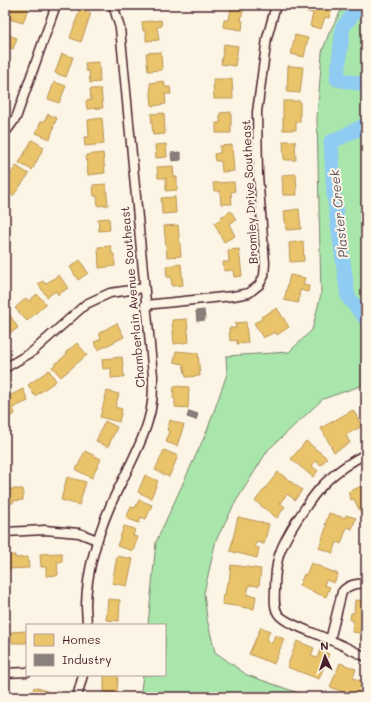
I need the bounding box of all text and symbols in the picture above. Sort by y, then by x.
street label: Bromley Drive Southeast [237,119,261,265]
water label: Plaster Creek [325,168,351,259]
street label: Chamberlain Avenue Southeast [116,206,148,388]
legend [26,624,166,676]
text: Homes [62,631,101,647]
north arrow [305,636,345,676]
text: N [320,638,329,653]
text: Industry [62,651,111,667]

